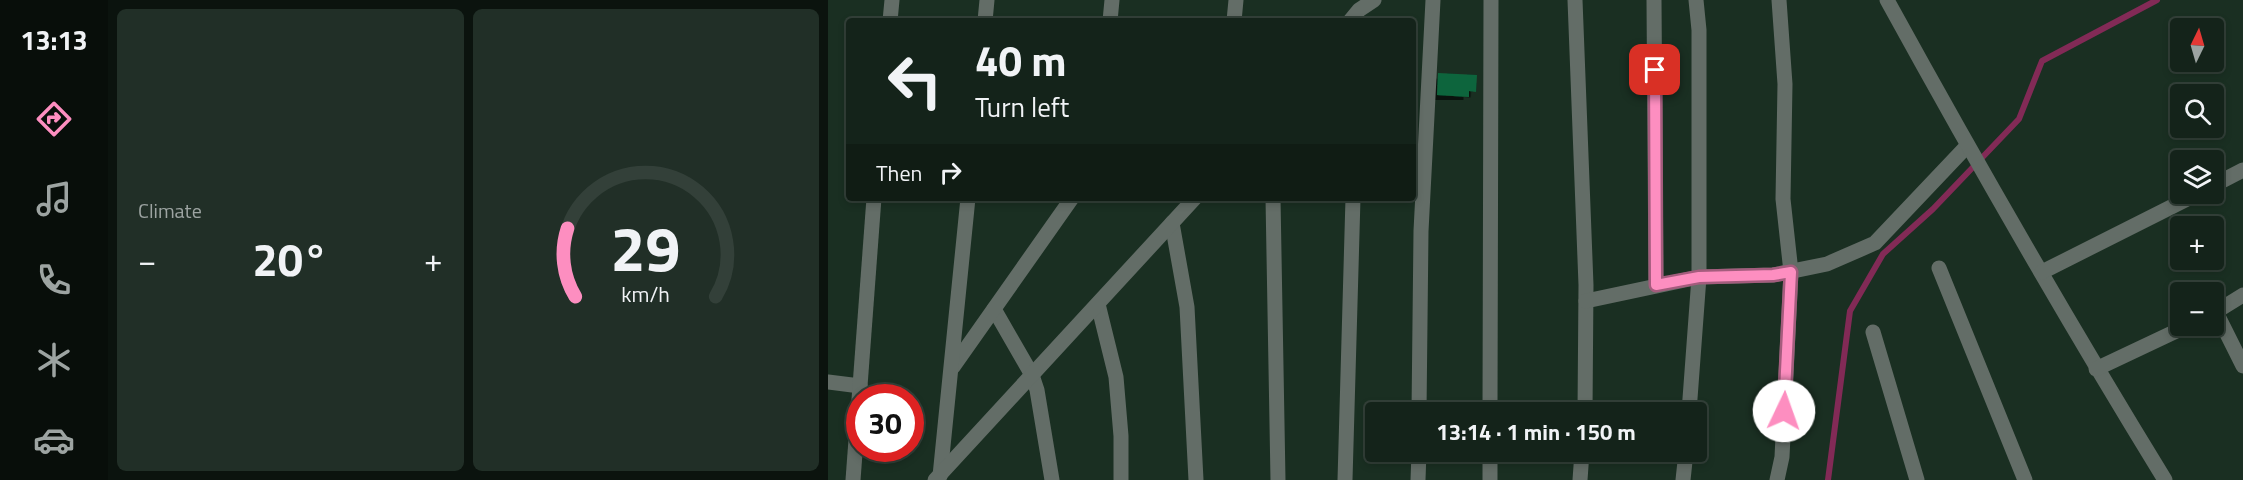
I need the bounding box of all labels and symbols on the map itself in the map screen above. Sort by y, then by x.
north arrow [2170,18,2224,72]
pin [1629,44,1680,95]
position arrow [1752,379,1816,443]
speed limit sign: 30 [846,384,924,462]

